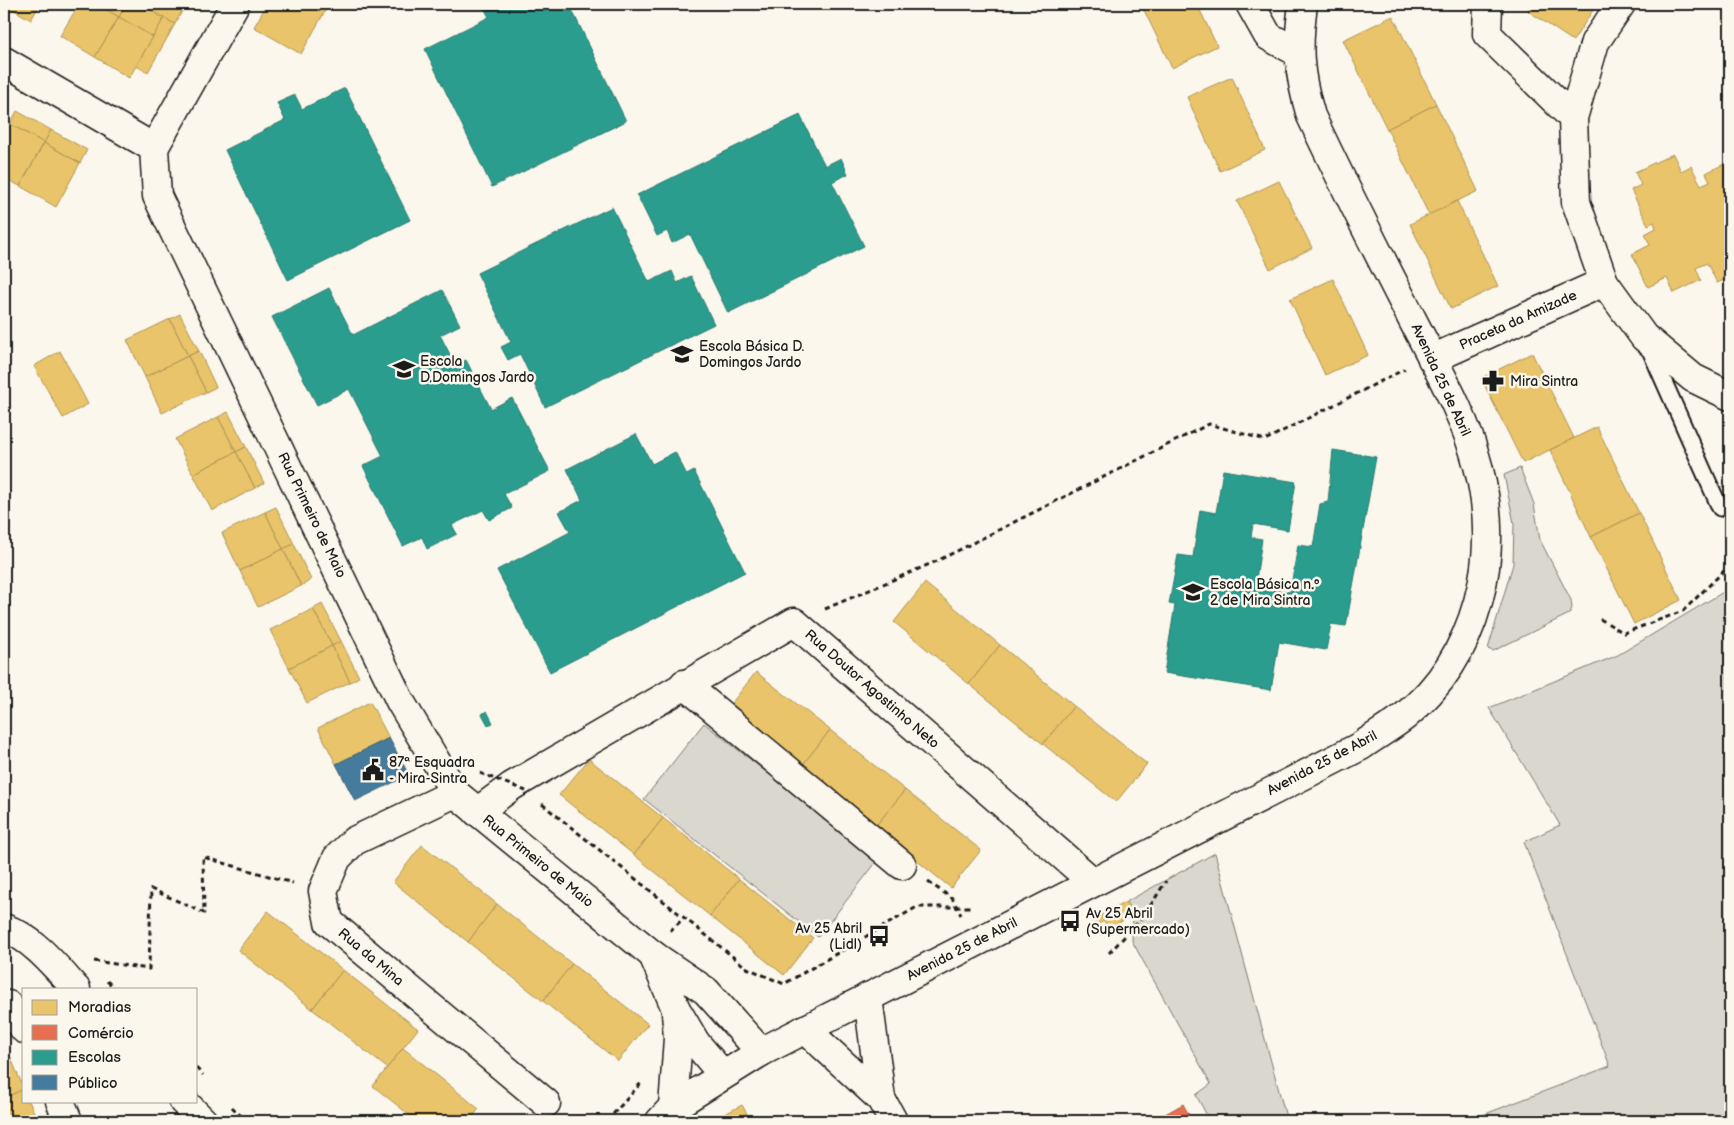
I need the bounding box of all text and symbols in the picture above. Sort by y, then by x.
street label: Praceta da Amizade [1457,286,1579,354]
street label: Avenida 25 de Abril [1408,321,1474,439]
place label: Escola Básica D. Domingos Jardo [699,338,805,371]
school or university icon: Escola Básica D. Domingos Jardo [669,341,695,367]
place label: Escola D.Domingos Jardo [420,353,535,386]
school or university icon: Escola D.Domingos Jardo [391,356,417,382]
pharmacy icon: Mira Sintra [1480,368,1506,394]
place label: Mira Sintra [1510,373,1578,390]
street label: Rua Primeiro de Maio [274,449,350,581]
place label: Escola Básica n.º 2 de Mira Sintra [1210,576,1320,609]
school or university icon: Escola Básica n.º 2 de Mira Sintra [1180,579,1206,605]
street label: Rua Doutor Agostinho Neto [801,626,943,752]
street label: Avenida 25 de Abril [1264,727,1380,799]
place label: 87ª Esquadra - Mira-Sintra [389,754,475,787]
public building icon: 87ª Esquadra - Mira-Sintra [360,757,386,783]
street label: Rua Primeiro de Maio [479,811,597,911]
place label: Av 25 Abril (Supermercado) [1086,905,1190,938]
bus stop icon: Av 25 Abril (Supermercado) [1057,908,1083,934]
street label: Avenida 25 de Abril [904,914,1020,984]
place label: Av 25 Abril (Lidl) [795,920,862,953]
bus stop icon: Av 25 Abril (Lidl) [866,923,892,949]
street label: Rua da Mina [335,925,407,989]
legend [22,988,198,1102]
text: Moradias [68,998,132,1017]
text: Comércio [68,1024,134,1043]
text: Escolas [68,1048,122,1067]
text: Público [68,1074,117,1093]

